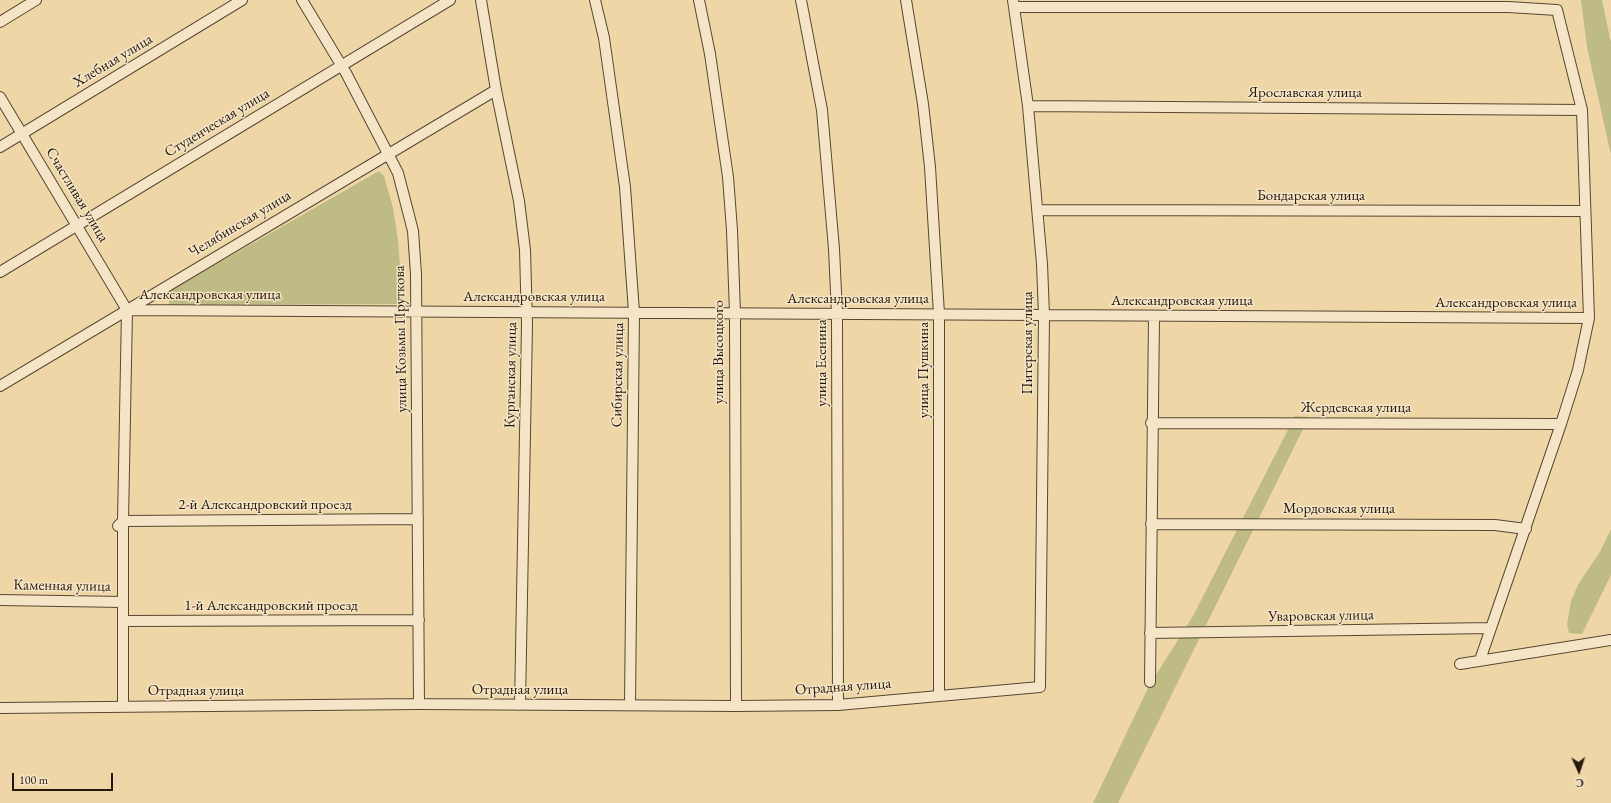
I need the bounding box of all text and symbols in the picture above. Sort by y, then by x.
street label: Хлебная улица [70,30,156,92]
street label: Ярославская улица [1248,84,1362,102]
street label: Студенческая улица [161,85,273,161]
street label: Счастливая улица [42,144,112,246]
street label: Челябинская улица [186,186,294,262]
street label: Бондарская улица [1257,187,1365,205]
street label: улица Козьмы Пруткова [391,265,411,413]
street label: Александровская улица [139,286,281,304]
street label: Александровская улица [463,288,605,306]
street label: Александровская улица [787,290,929,308]
street label: Питерская улица [1019,291,1037,395]
street label: Александровская улица [1111,292,1253,310]
street label: Александровская улица [1435,294,1577,312]
street label: улица Высоцкого [710,300,728,404]
street label: улица Есенина [813,319,831,407]
street label: Курганская улица [501,322,521,428]
street label: Сибирская улица [608,322,628,428]
street label: улица Пушкина [915,322,933,418]
street label: Жердевская улица [1301,399,1411,417]
street label: 2-й Александровский проезд [178,496,352,514]
street label: Мордовская улица [1283,500,1395,518]
street label: Каменная улица [13,576,111,596]
street label: 1-й Александровский проезд [184,597,358,615]
street label: Уваровская улица [1268,606,1374,626]
street label: Отрадная улица [794,675,892,699]
street label: Отрадная улица [472,681,568,699]
street label: Отрадная улица [148,682,244,700]
north arrow [1559,751,1599,791]
scale bar [14,765,115,791]
text: 100 m [19,772,48,788]
text: С [1575,776,1584,790]

